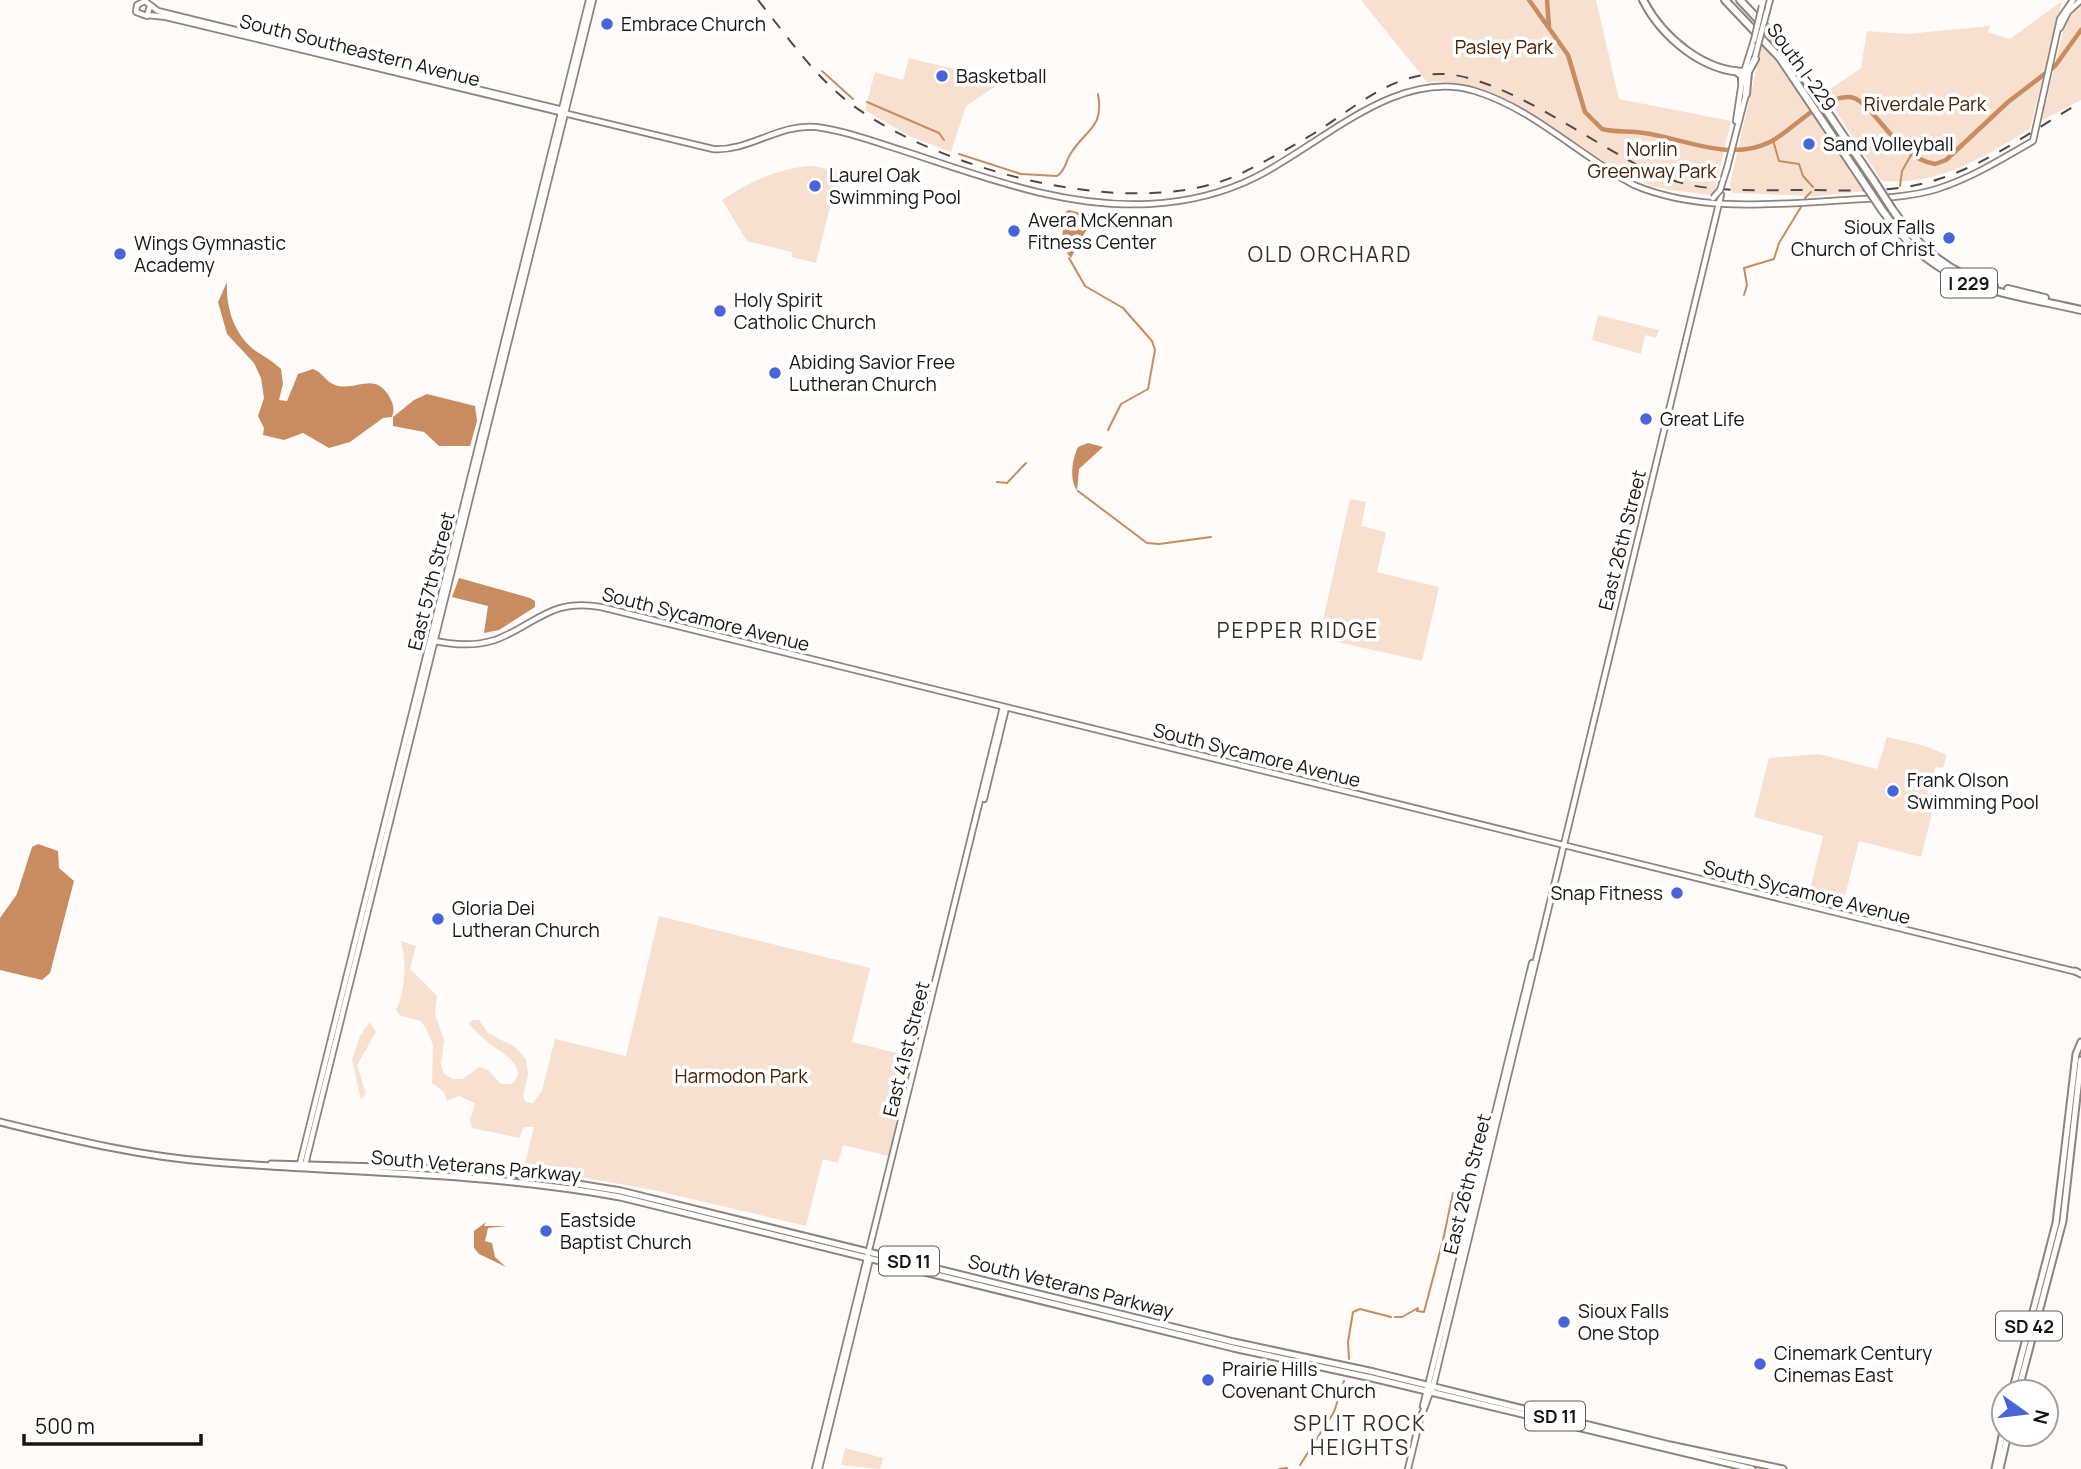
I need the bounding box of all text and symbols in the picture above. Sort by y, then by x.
street label: South Southeastern Avenue [237,8,483,92]
place label: Embrace Church [621,11,766,37]
marker: Embrace Church [599,16,615,32]
street label: South I-229 [1761,18,1843,116]
park label: Pasley Park [1455,34,1554,60]
place label: Basketball [956,63,1047,89]
marker: Basketball [934,68,950,84]
park label: Riverdale Park [1864,91,1987,117]
place label: Sand Volleyball [1823,131,1954,157]
park label: Norlin Greenway Park [1588,136,1717,184]
marker: Sand Volleyball [1801,136,1817,152]
place label: Laurel Oak Swimming Pool [829,162,961,210]
marker: Laurel Oak Swimming Pool [807,178,823,194]
place label: Avera McKennan Fitness Center [1028,207,1173,255]
place label: Sioux Falls Church of Christ [1791,214,1935,262]
marker: Avera McKennan Fitness Center [1006,223,1022,239]
place label: Wings Gymnastic Academy [134,230,286,278]
marker: Sioux Falls Church of Christ [1941,230,1957,246]
district label: OLD ORCHARD [1248,240,1412,268]
marker: Wings Gymnastic Academy [112,246,128,262]
road number: I 229 [1941,268,1997,298]
place label: Holy Spirit Catholic Church [734,287,876,335]
marker: Holy Spirit Catholic Church [712,303,728,319]
place label: Abiding Savior Free Lutheran Church [789,349,955,397]
marker: Abiding Savior Free Lutheran Church [767,365,783,381]
place label: Great Life [1660,406,1745,432]
marker: Great Life [1638,411,1654,427]
street label: East 26th Street [1592,467,1652,613]
street label: East 57th Street [401,509,461,653]
street label: South Sycamore Avenue [600,581,812,657]
district label: PEPPER RIDGE [1217,616,1379,644]
street label: South Sycamore Avenue [1151,717,1363,793]
place label: Frank Olson Swimming Pool [1907,767,2039,815]
marker: Frank Olson Swimming Pool [1885,783,1901,799]
street label: South Sycamore Avenue [1701,854,1913,930]
place label: Snap Fitness [1551,880,1663,906]
marker: Snap Fitness [1669,885,1685,901]
place label: Gloria Dei Lutheran Church [452,895,600,943]
marker: Gloria Dei Lutheran Church [430,911,446,927]
street label: East 41st Street [877,979,935,1119]
park label: Harmodon Park [674,1063,808,1089]
street label: East 26th Street [1437,1111,1497,1257]
street label: South Veterans Parkway [370,1144,582,1188]
place label: Eastside Baptist Church [560,1207,692,1255]
marker: Eastside Baptist Church [538,1223,554,1239]
road number: SD 11 [879,1246,939,1276]
street label: South Veterans Parkway [966,1248,1176,1324]
place label: Sioux Falls One Stop [1578,1298,1669,1346]
road number: SD 42 [1996,1311,2062,1340]
marker: Sioux Falls One Stop [1556,1314,1572,1330]
place label: Cinemark Century Cinemas East [1774,1340,1932,1388]
place label: Prairie Hills Covenant Church [1222,1356,1376,1404]
marker: Cinemark Century Cinemas East [1752,1356,1768,1372]
marker: Prairie Hills Covenant Church [1200,1372,1216,1388]
north arrow [1990,1378,2060,1448]
road number: SD 11 [1525,1401,1585,1430]
scale bar [24,1402,201,1446]
text: N [2027,1407,2056,1427]
district label: SPLIT ROCK HEIGHTS [1293,1409,1427,1461]
text: 500 m [35,1412,95,1440]

